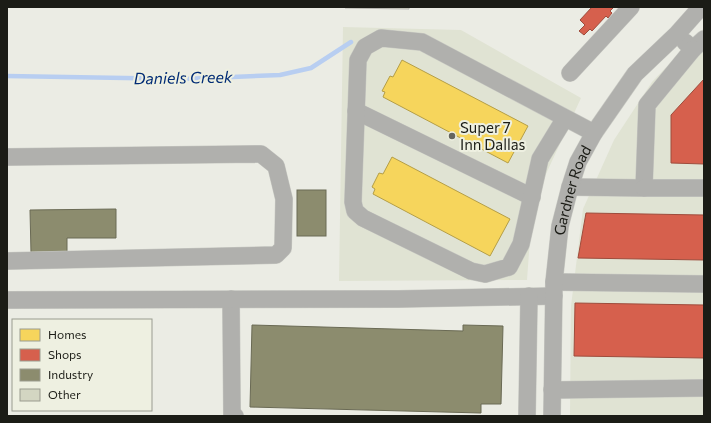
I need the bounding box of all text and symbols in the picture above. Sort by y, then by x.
water label: Daniels Creek [133,67,233,87]
place label: Super 7 Inn Dallas [460,118,526,153]
marker: Super 7 Inn Dallas [447,131,457,141]
street label: Gardner Road [550,142,595,236]
legend [12,319,152,411]
text: Homes [48,327,86,341]
text: Shops [48,347,82,361]
text: Industry [48,367,93,381]
text: Other [48,387,81,401]

